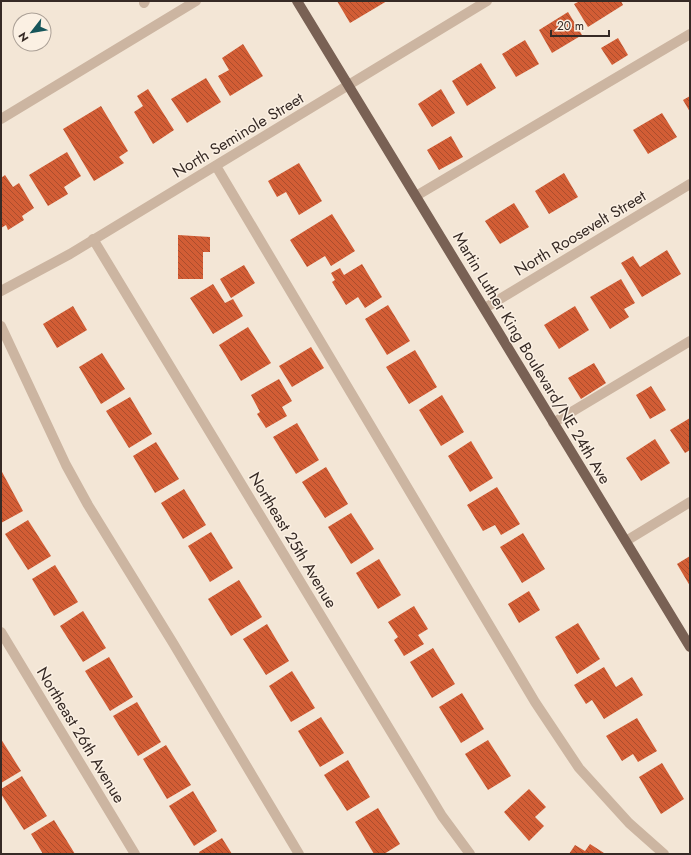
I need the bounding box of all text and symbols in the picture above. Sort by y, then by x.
north arrow [12,12,52,52]
scale bar [551,12,609,38]
text: 20 m [557,17,584,35]
text: N [14,29,33,45]
street label: North Seminole Street [168,87,308,183]
street label: North Roosevelt Street [510,184,650,282]
street label: Martin Luther King Boulevard/NE 24th Ave [447,228,617,488]
street label: Northeast 25th Avenue [243,468,343,612]
street label: Northeast 26th Avenue [31,663,131,807]

